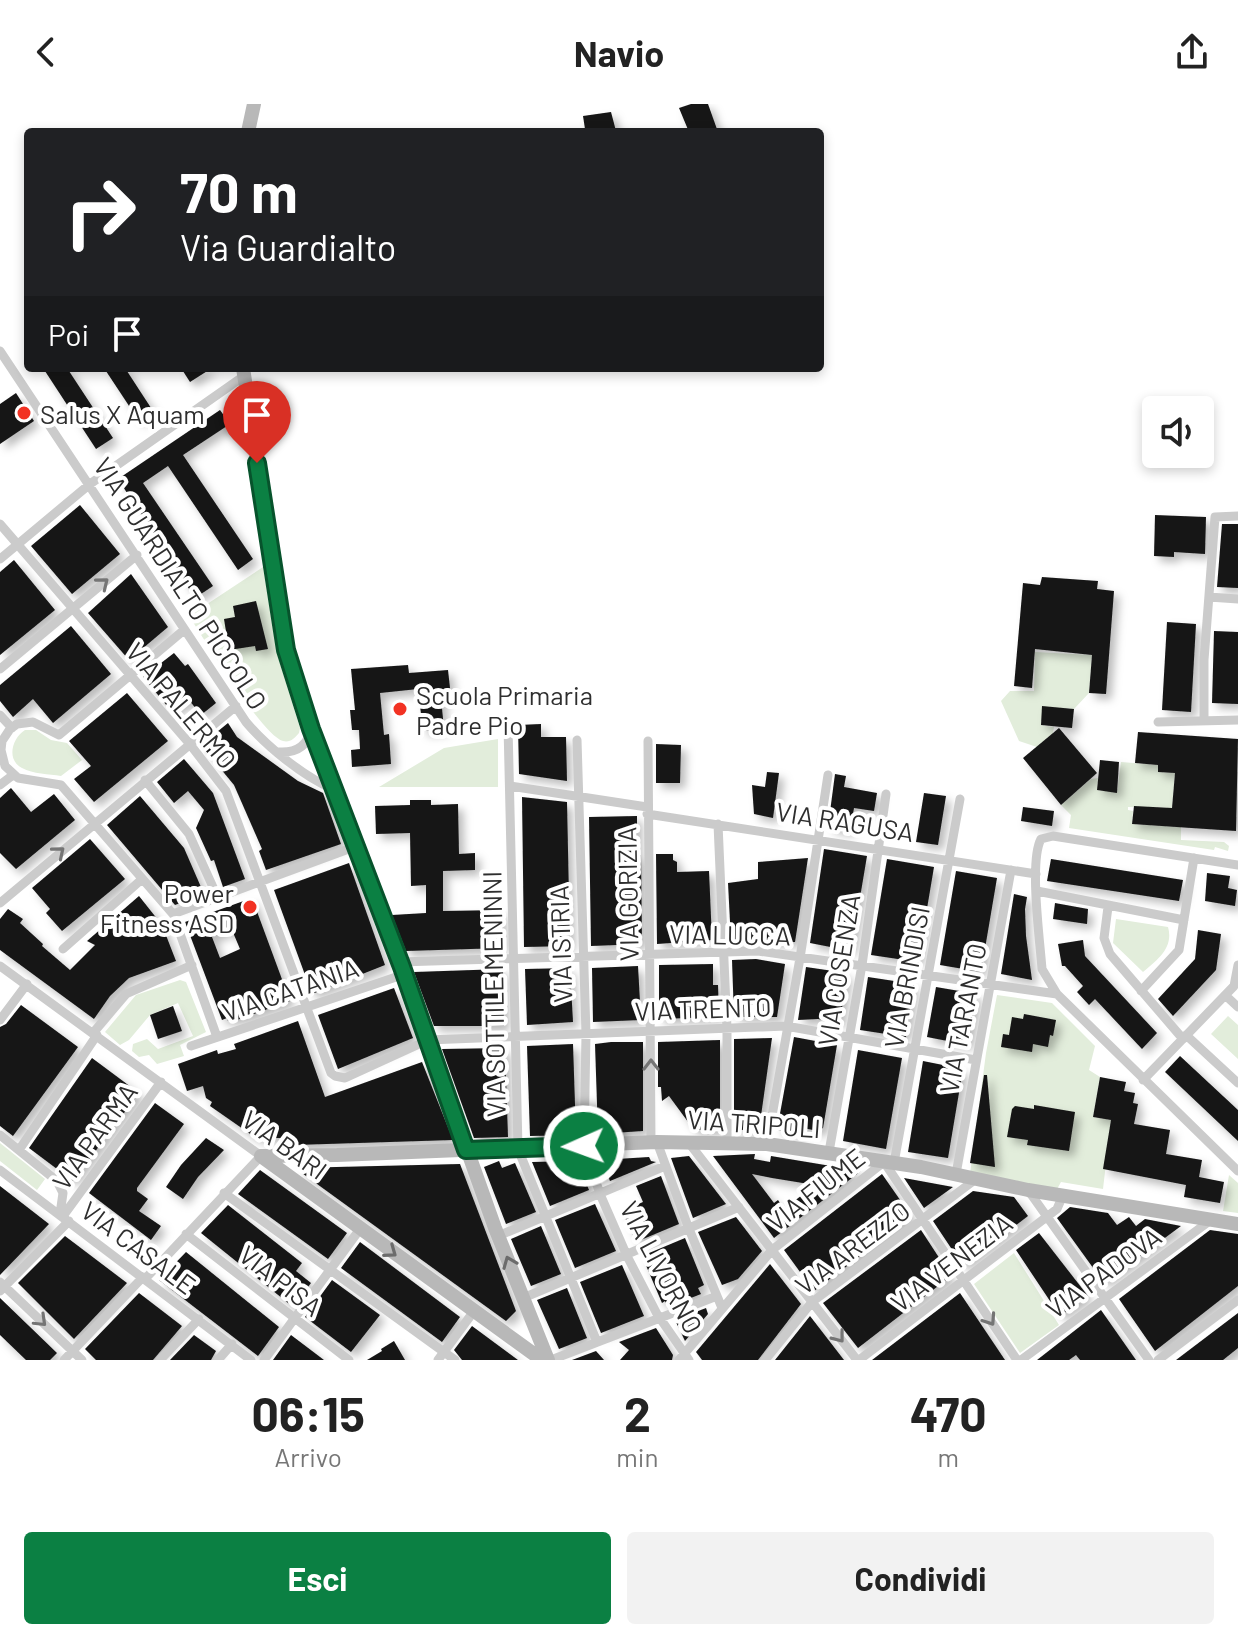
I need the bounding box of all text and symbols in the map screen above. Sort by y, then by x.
icon: back [24,30,68,74]
icon: share [1170,30,1214,74]
text: Navio [574,31,664,74]
text: 70 m [180,157,298,224]
icon: right [48,160,152,264]
text: Via Guardialto [180,225,396,268]
icon: arrive [105,312,149,356]
text: Poi [48,316,89,352]
pin [223,381,291,463]
icon: arrive [235,393,279,437]
map controls [1142,396,1214,468]
button: sound [1142,396,1214,468]
place label: Salus X Aquam [40,398,205,429]
marker: Salus X Aquam [15,404,33,422]
street label: VIA GUARDIALTO PICCOLO [88,451,274,715]
one-way arrow [94,578,108,593]
street label: VIA PALERMO [120,636,244,774]
place label: Scuola Primaria Padre Pio [416,679,593,740]
marker: Scuola Primaria Padre Pio [391,700,409,718]
street label: VIA RAGUSA [774,795,916,847]
street label: VIA GORIZIA [610,826,644,962]
one-way arrow [50,847,64,862]
street label: VIA SOTTILE MENINNI [475,871,511,1117]
place label: Power Fitness ASD [100,877,235,938]
street label: VIA ISTRIA [542,885,578,1003]
street label: VIA COSENZA [811,892,865,1048]
marker: Power Fitness ASD [241,898,259,916]
street label: VIA BRINDISI [877,903,935,1051]
street label: VIA LUCCA [669,917,791,951]
street label: VIA TARANTO [932,940,992,1096]
street label: VIA CATANIA [218,951,362,1027]
street label: VIA TRENTO [634,990,772,1026]
one-way arrow [642,1058,660,1071]
street label: VIA PARMA [45,1077,143,1195]
street label: VIA BARI [237,1103,333,1185]
street label: VIA TRIPOLI [686,1103,822,1143]
position arrow [542,1104,626,1188]
street label: VIA FIUME [760,1141,870,1237]
street label: VIA CASALE [76,1194,202,1300]
street label: VIA AREZZO [789,1194,915,1300]
street label: VIA LIVORNO [614,1196,710,1338]
street label: VIA VENEZIA [884,1206,1018,1318]
street label: VIA PADOVA [1040,1220,1166,1324]
street label: VIA PISA [234,1238,328,1322]
one-way arrow [383,1242,397,1256]
one-way arrow [502,1256,518,1270]
one-way arrow [980,1311,995,1326]
one-way arrow [32,1312,46,1326]
one-way arrow [830,1328,844,1343]
text: 06:15 [251,1384,365,1442]
text: 2 [624,1384,651,1442]
text: 470 [910,1384,987,1442]
text: Arrivo [274,1441,342,1472]
text: min [616,1441,658,1472]
text: m [937,1441,959,1472]
button: Esci [24,1532,611,1624]
button: Condividi [627,1532,1214,1624]

